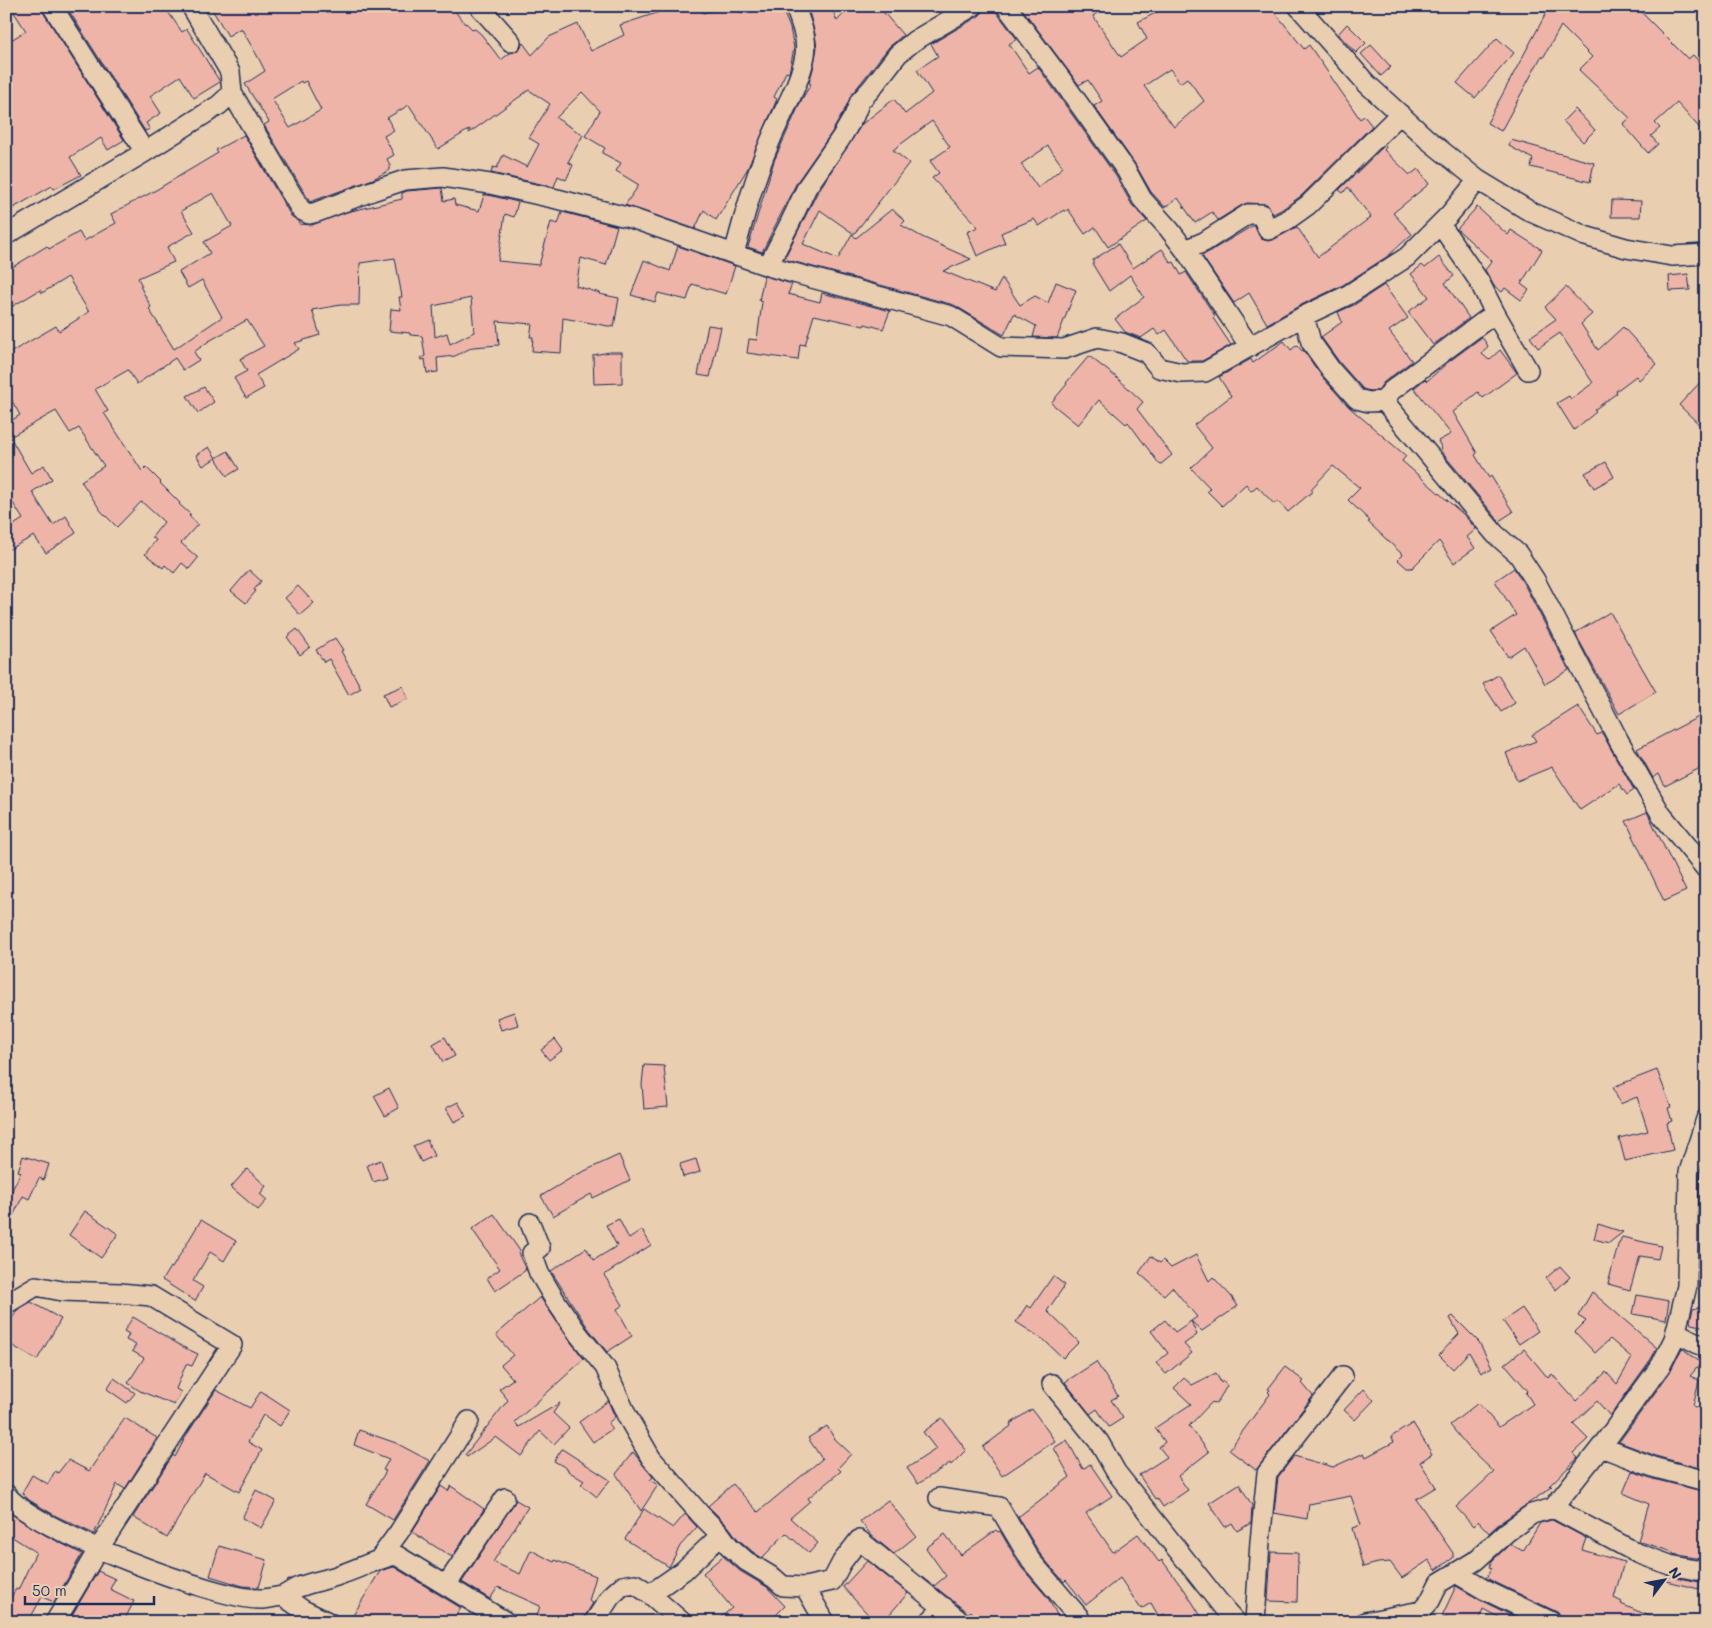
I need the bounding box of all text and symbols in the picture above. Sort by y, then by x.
north arrow [1640,1556,1690,1606]
text: N [1665,1563,1686,1582]
scale bar [25,1573,154,1605]
text: 50 m [32,1580,67,1600]

